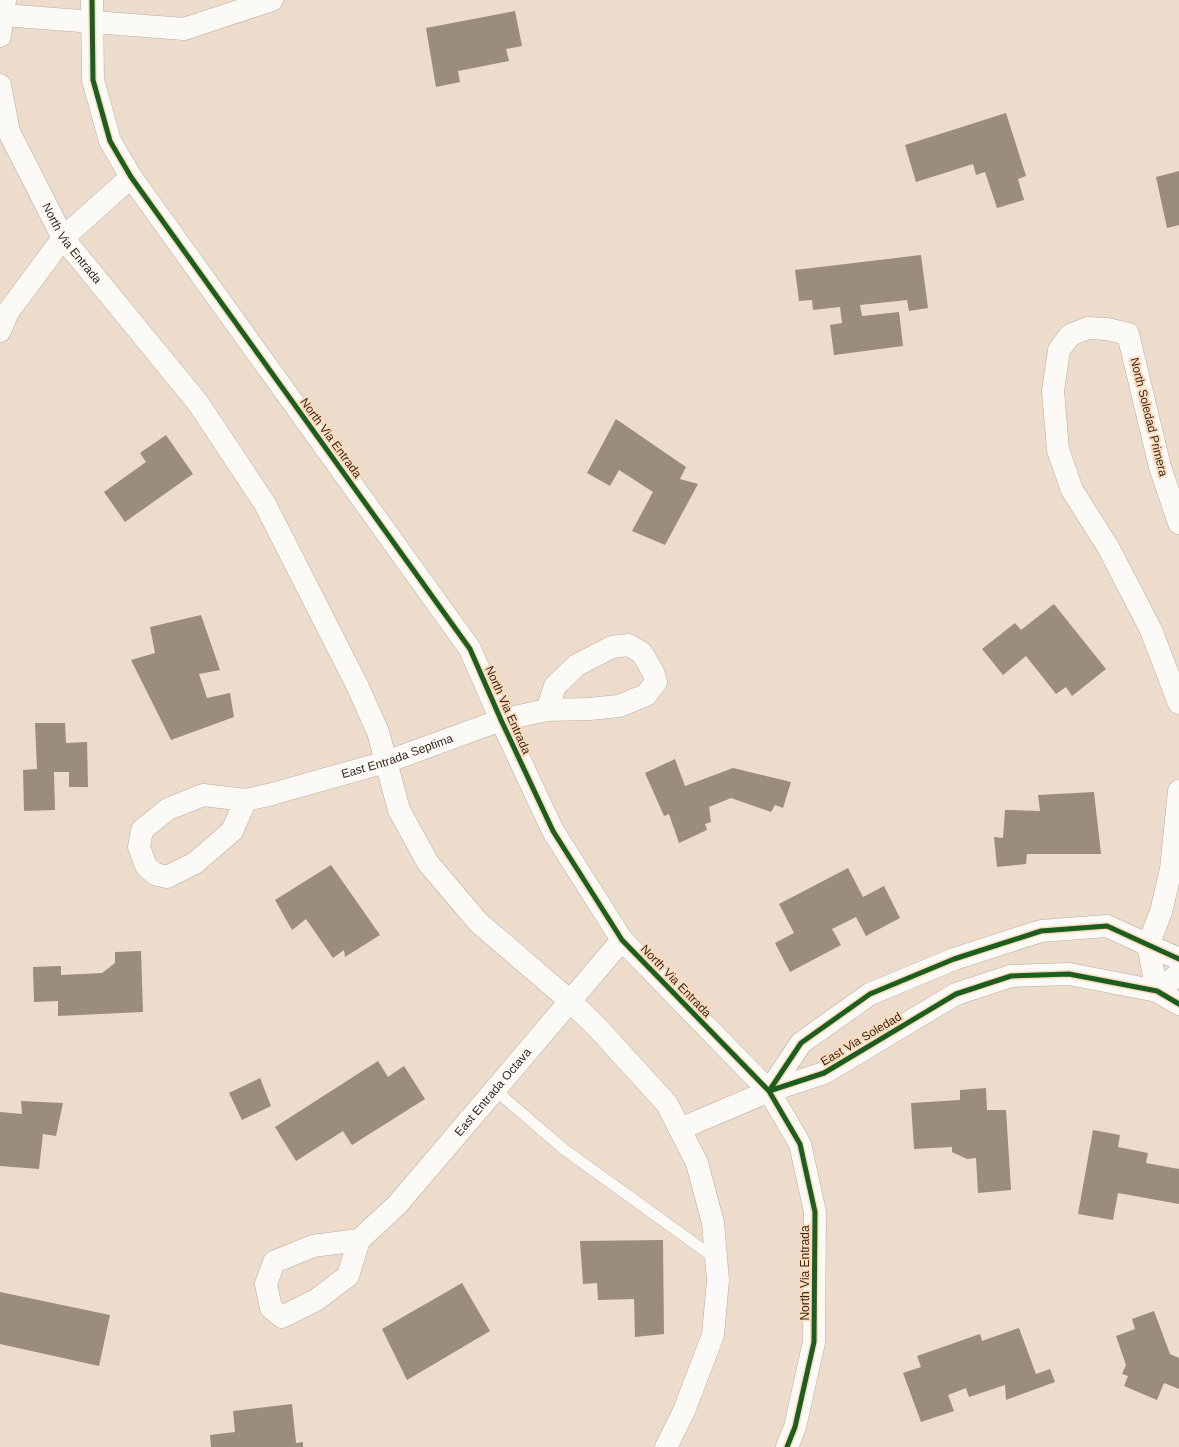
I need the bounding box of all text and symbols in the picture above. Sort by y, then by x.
street label: North Via Entrada [39,201,105,287]
street label: North Soledad Primera [1127,356,1171,478]
street label: North Via Entrada [297,395,365,481]
street label: North Via Entrada [482,664,534,757]
street label: East Entrada Septima [340,731,455,781]
street label: North Via Entrada [638,942,714,1020]
street label: East Via Soledad [818,1009,904,1069]
street label: East Entrada Octava [452,1045,534,1139]
street label: North Via Entrada [798,1225,812,1321]

